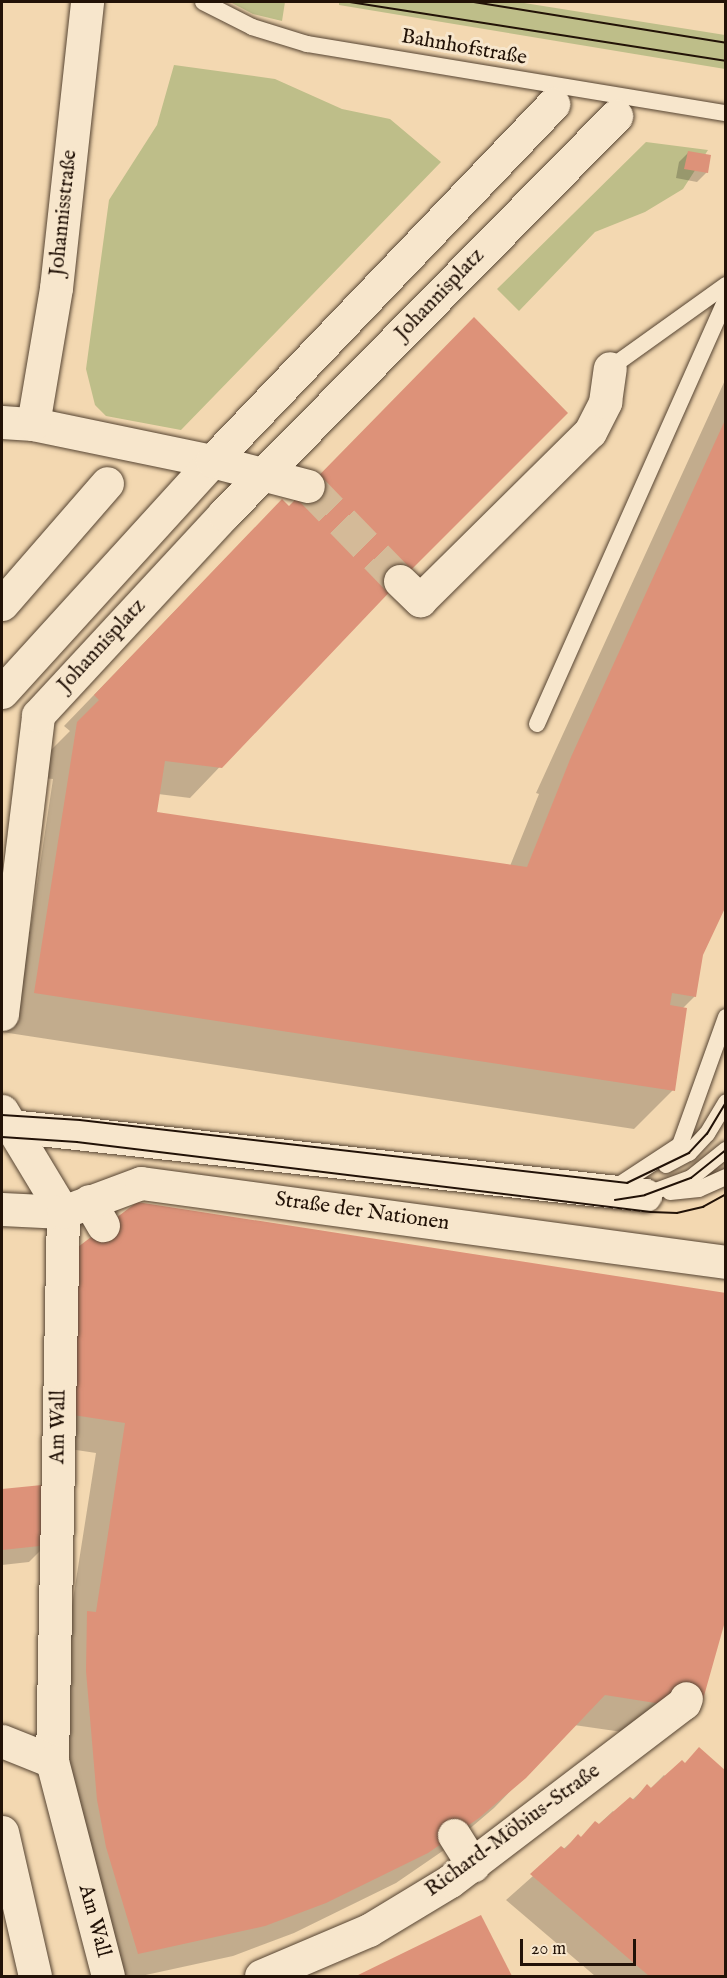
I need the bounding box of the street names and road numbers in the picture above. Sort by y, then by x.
street label: Bahnhofstraße [399,25,529,71]
street label: Johannisstraße [45,149,83,277]
street label: Johannisplatz [390,244,490,346]
street label: Johannisplatz [53,594,151,698]
street label: Straße der Nationen [273,1187,451,1237]
street label: Am Wall [46,1390,72,1464]
street label: Richard-Möbius-Straße [421,1759,605,1903]
street label: Am Wall [72,1882,116,1960]

